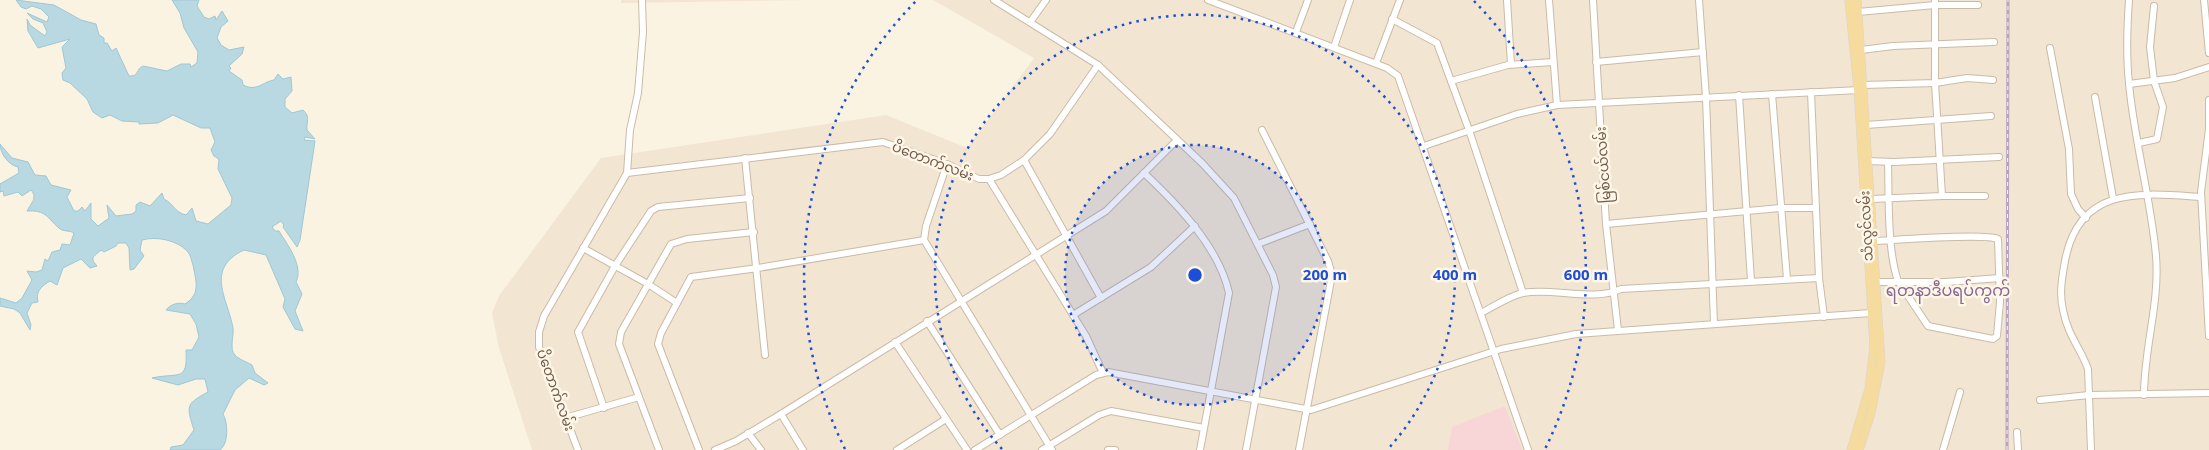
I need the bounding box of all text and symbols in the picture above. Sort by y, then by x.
street label: မြစ်ငယ်လမ်း [1590,126,1618,204]
street label: ပိတောက်လမ်း [890,136,977,185]
street label: သံလွင်လမ်း [1854,190,1879,262]
text: 200 m [1303,264,1347,284]
text: 400 m [1433,264,1477,284]
text: 600 m [1564,264,1608,284]
centre of rings [1186,266,1204,284]
district label: ရတနာဒီပရပ်ကွက် [1886,279,2010,304]
street label: ပိတောက်လမ်း [533,346,580,433]

